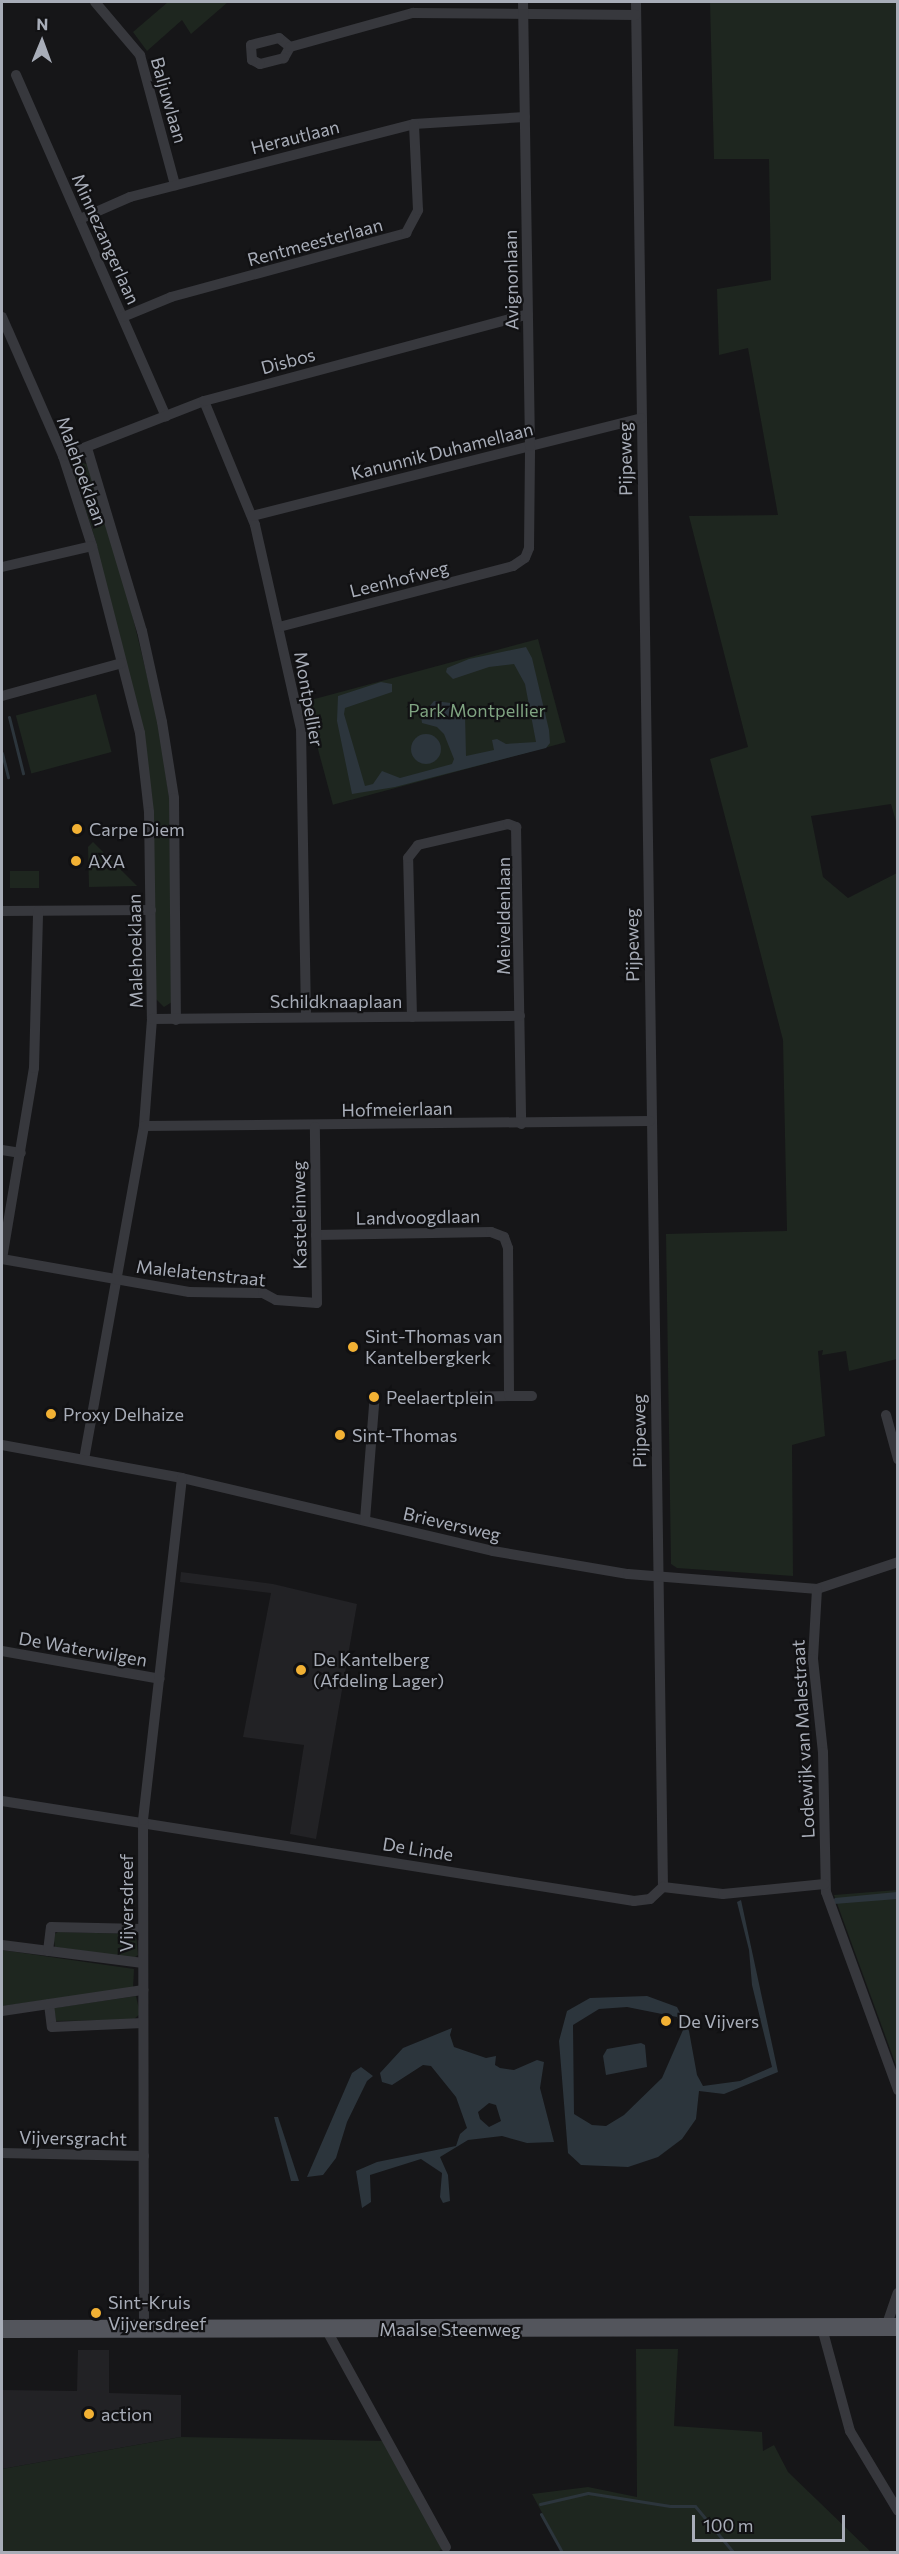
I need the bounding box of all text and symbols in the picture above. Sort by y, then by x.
north arrow [12,12,72,72]
text: N [36,14,48,33]
street label: Baljuwlaan [146,55,192,145]
street label: Herautlaan [248,116,342,158]
street label: Minnezangerlaan [68,170,144,308]
street label: Rentmeesterlaan [245,214,385,270]
street label: Avignonlaan [499,230,523,330]
street label: Disbos [258,343,318,379]
street label: Malehoeklaan [52,413,112,529]
street label: Kanunnik Duhamellaan [349,418,535,484]
street label: Pijpeweg [614,422,636,496]
street label: Leenhofweg [347,556,451,602]
street label: Montpellier [290,650,328,748]
park label: Park Montpellier [408,699,546,721]
place label: Carpe Diem [89,818,185,840]
marker: Carpe Diem [70,822,84,836]
place label: AXA [88,850,125,872]
marker: AXA [69,854,83,868]
street label: Meiveldenlaan [492,857,514,975]
street label: Malehoeklaan [123,894,147,1008]
street label: Pijpeweg [621,908,643,982]
street label: Schildknaaplaan [270,990,402,1012]
street label: Hofmeierlaan [341,1097,453,1121]
street label: Kasteleinweg [287,1161,311,1269]
street label: Landvoogdlaan [356,1205,480,1229]
street label: Malelatenstraat [135,1255,267,1291]
place label: Sint-Thomas van Kantelbergkerk [365,1326,503,1368]
marker: Sint-Thomas van Kantelbergkerk [346,1340,360,1354]
place label: Peelaertplein [386,1386,494,1408]
marker: Peelaertplein [367,1390,381,1404]
street label: Pijpeweg [628,1394,650,1468]
place label: Proxy Delhaize [63,1403,184,1425]
marker: Proxy Delhaize [44,1407,58,1421]
place label: Sint-Thomas [352,1424,457,1446]
marker: Sint-Thomas [333,1428,347,1442]
street label: Brieversweg [401,1502,503,1546]
street label: De Waterwilgen [17,1627,149,1671]
street label: Lodewijk van Malestraat [787,1639,819,1839]
place label: De Kantelberg (Afdeling Lager) [313,1649,444,1692]
marker: De Kantelberg (Afdeling Lager) [294,1663,308,1677]
street label: De Linde [381,1833,455,1865]
street label: Vijversdreef [115,1854,137,1952]
place label: De Vijvers [678,2010,759,2032]
marker: De Vijvers [659,2014,673,2028]
street label: Vijversgracht [19,2126,127,2150]
place label: Sint-Kruis Vijversdreef [108,2292,206,2334]
marker: Sint-Kruis Vijversdreef [89,2306,103,2320]
street label: Maalse Steenweg [379,2318,521,2340]
place label: action [101,2403,152,2425]
marker: action [82,2407,96,2421]
scale bar [695,2503,848,2541]
text: 100 m [703,2514,753,2536]

